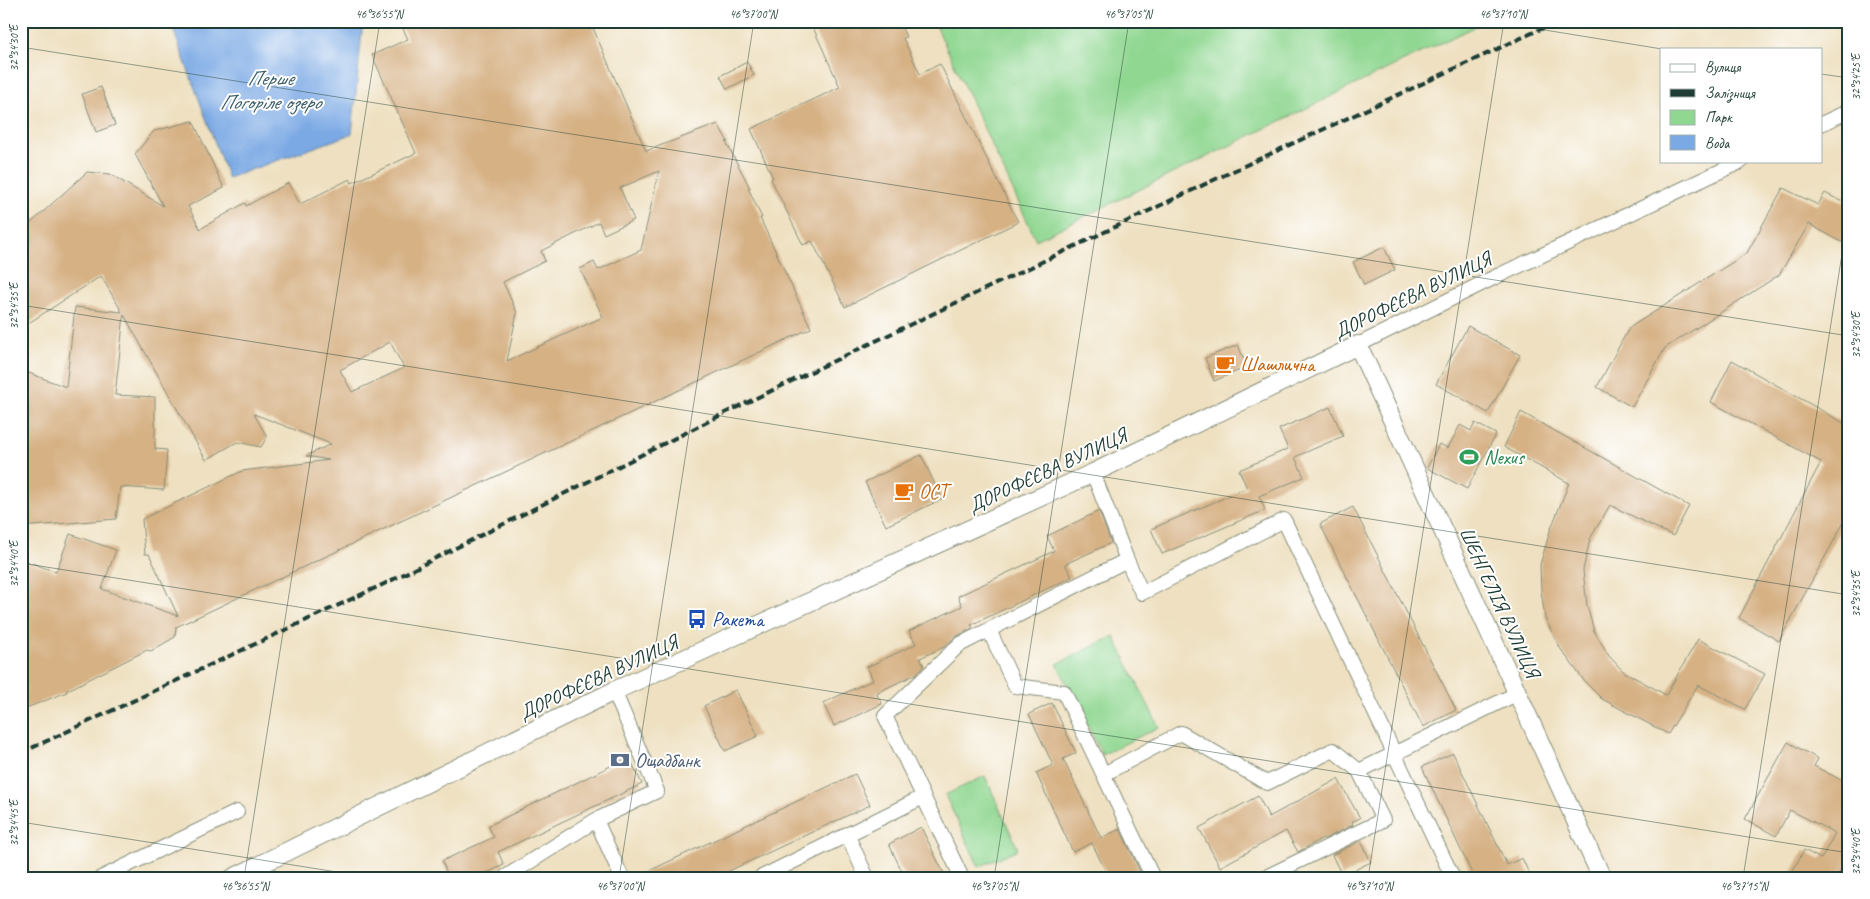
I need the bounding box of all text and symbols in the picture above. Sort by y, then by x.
text: 46°36'55"N [355,6,404,22]
text: 46°37'00"N [729,6,778,22]
text: 46°37'05"N [1104,6,1153,22]
text: 46°37'10"N [1479,6,1528,22]
text: 32°34'30"E [6,23,22,71]
legend [1660,48,1822,162]
text: 32°34'25"E [1848,52,1864,100]
text: Вулиця [1705,58,1742,77]
water label: Перше Погоріле озеро [220,65,323,115]
text: Залізниця [1705,84,1756,103]
text: Парк [1705,108,1733,127]
text: Вода [1705,134,1730,153]
street label: ДОРОФЄЄВА ВУЛИЦЯ [1329,245,1498,344]
text: 32°34'35"E [6,281,22,329]
text: 32°34'30"E [1848,310,1864,358]
place label: Шашлична [1240,352,1316,377]
cafe icon: Шашлична [1214,353,1236,375]
street label: ДОРОФЄЄВА ВУЛИЦЯ [964,421,1133,518]
place label: Nexus [1484,445,1526,470]
sports icon: Nexus [1458,446,1480,468]
place label: ОСТ [919,479,953,504]
cafe icon: ОСТ [893,480,915,502]
street label: ШЕНГЕЛІЯ ВУЛИЦЯ [1454,523,1547,684]
text: 32°34'40"E [6,539,22,587]
text: 32°34'35"E [1848,569,1864,617]
place label: Ракета [712,607,765,632]
bus stop icon: Ракета [686,608,708,630]
street label: ДОРОФЄЄВА ВУЛИЦЯ [515,628,684,725]
place label: Ощадбанк [635,748,701,773]
bank icon: Ощадбанк [609,749,631,771]
text: 32°34'45"E [6,798,22,846]
text: 32°34'40"E [1848,827,1864,875]
text: 46°36'55"N [221,878,270,894]
text: 46°37'00"N [596,878,645,894]
text: 46°37'05"N [970,878,1019,894]
text: 46°37'10"N [1345,878,1394,894]
text: 46°37'15"N [1720,878,1769,894]

